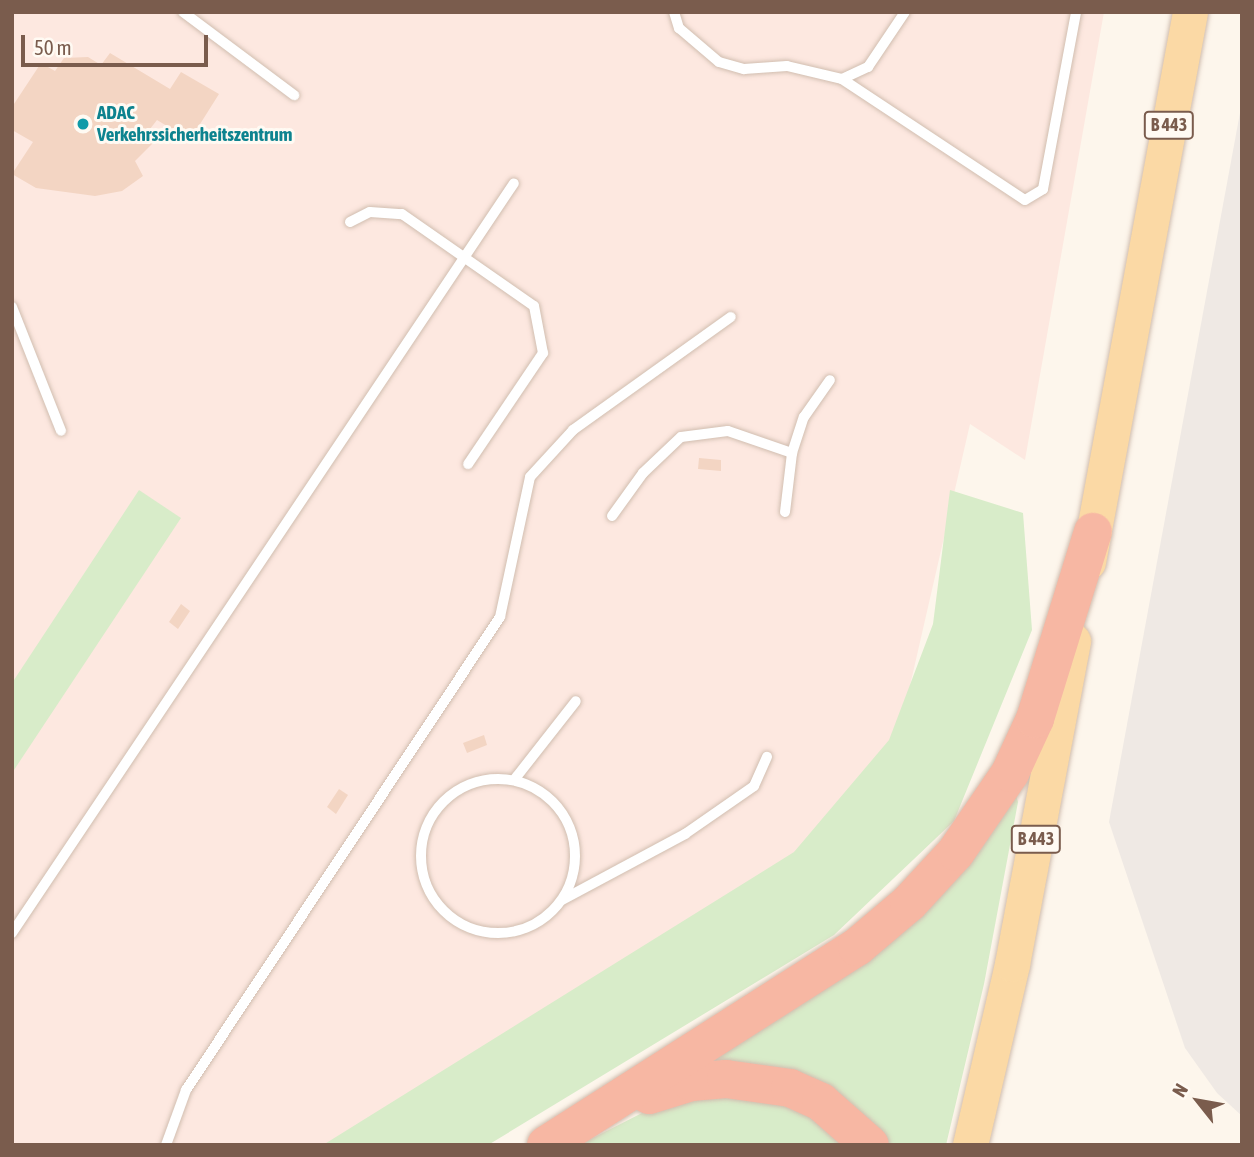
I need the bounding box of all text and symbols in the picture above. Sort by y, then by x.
scale bar [24,21,212,65]
text: 50 m [34,35,72,59]
place label: ADAC Verkehrssicherheitszentrum [97,102,292,146]
road number: B 443 [1143,110,1195,140]
marker: ADAC Verkehrssicherheitszentrum [75,116,91,132]
road number: B 443 [1010,824,1062,854]
north arrow [1163,1066,1233,1136]
text: N [1168,1080,1192,1101]

